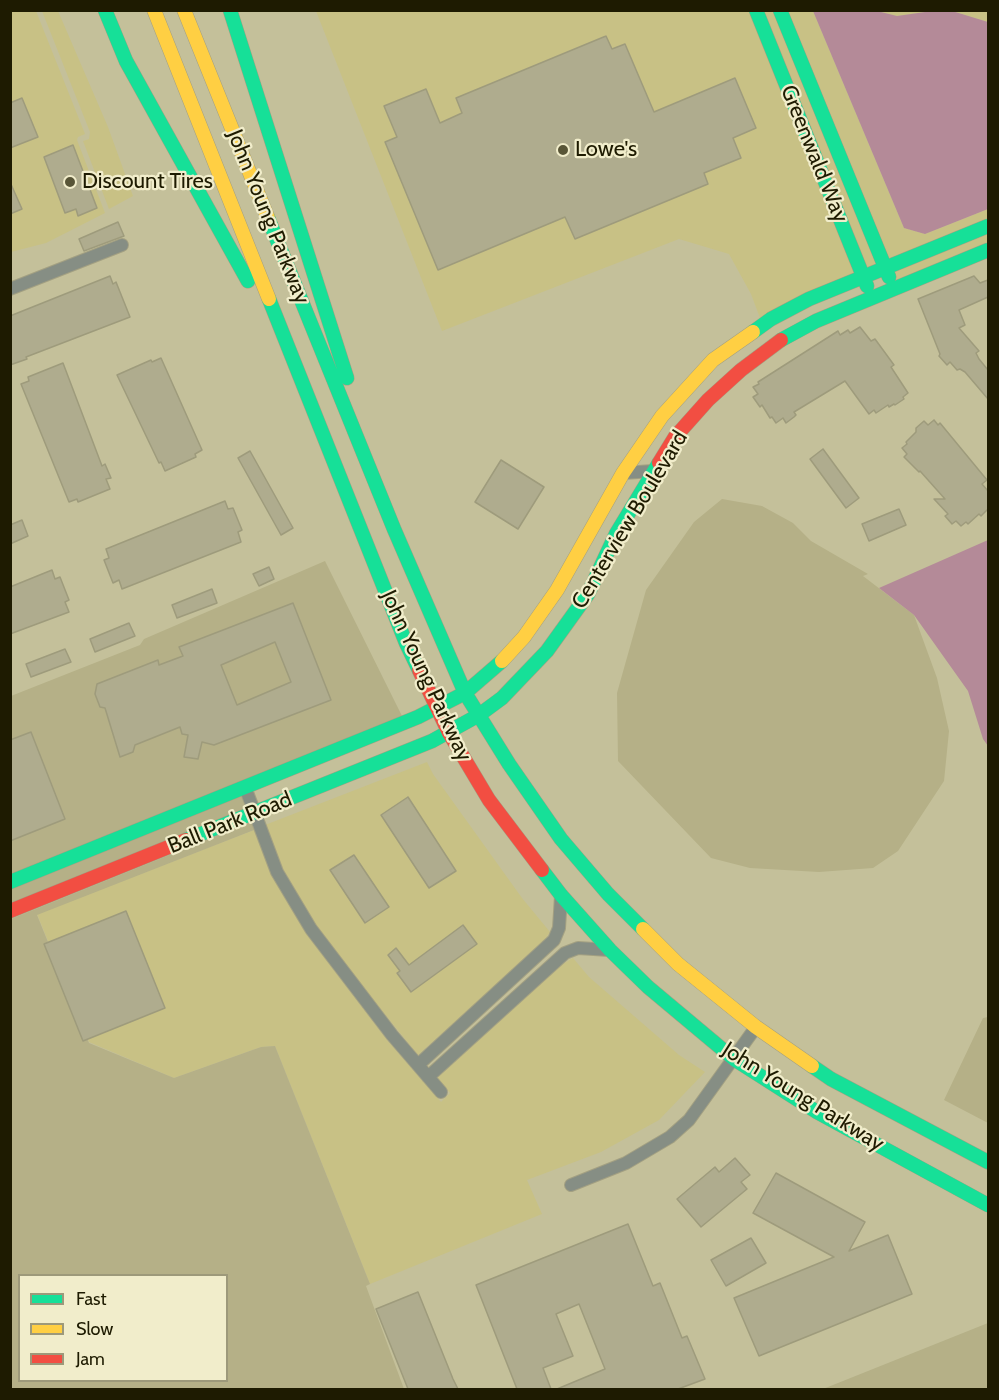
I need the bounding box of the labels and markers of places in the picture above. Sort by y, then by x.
place label: Lowe's [575,137,637,163]
marker: Lowe's [556,143,570,157]
place label: Discount Tires [82,169,213,195]
marker: Discount Tires [63,175,77,189]

